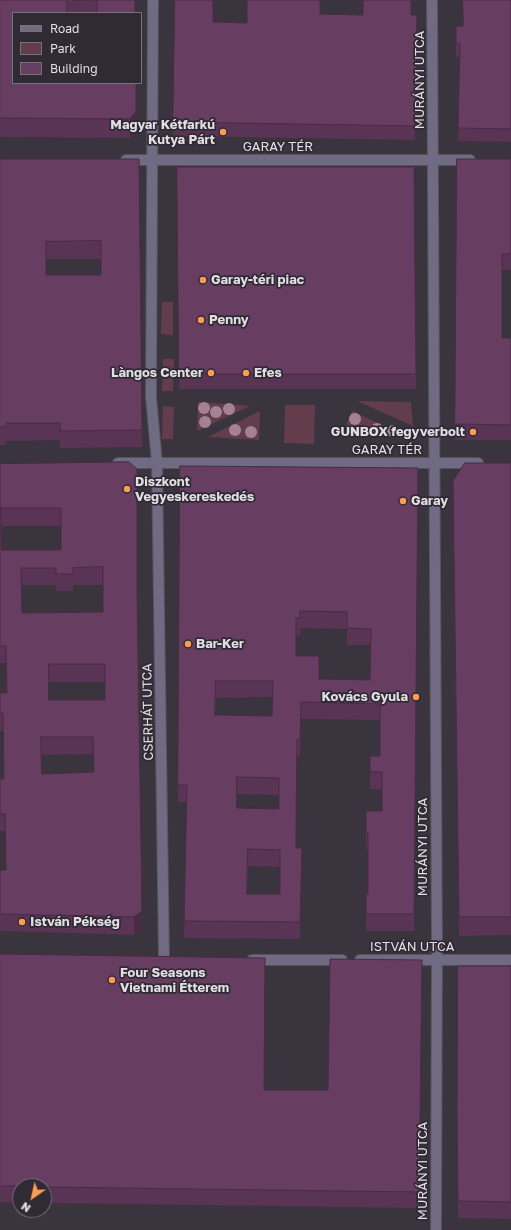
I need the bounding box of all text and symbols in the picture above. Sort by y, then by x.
legend [12,12,142,84]
text: Road [50,21,79,36]
street label: MURÁNYI UTCA [412,31,428,129]
text: Park [50,41,76,56]
text: Building [50,61,98,76]
place label: Magyar Kétfarkú Kutya Párt [110,117,215,148]
marker: Magyar Kétfarkú Kutya Párt [218,127,228,137]
street label: GARAY TÉR [243,139,313,155]
place label: Garay-téri piac [211,272,304,288]
marker: Garay-téri piac [198,275,208,285]
place label: Penny [209,312,249,328]
marker: Penny [196,315,206,325]
place label: Làngos Center [111,365,203,381]
place label: Efes [254,365,282,381]
marker: Làngos Center [206,368,216,378]
marker: Efes [241,368,251,378]
place label: GUNBOX fegyverbolt [331,424,465,440]
marker: GUNBOX fegyverbolt [468,427,478,437]
street label: GARAY TÉR [352,442,422,458]
place label: Diszkont Vegyeskereskedés [135,474,254,505]
marker: Diszkont Vegyeskereskedés [122,484,132,494]
place label: Garay [411,493,448,509]
marker: Garay [398,496,408,506]
place label: Bar-Ker [196,636,244,652]
marker: Bar-Ker [183,639,193,649]
street label: CSERHÁT UTCA [139,663,157,761]
place label: Kovács Gyula [321,689,408,705]
marker: Kovács Gyula [411,692,421,702]
street label: MURÁNYI UTCA [415,798,431,896]
place label: István Pékség [30,914,120,930]
marker: István Pékség [17,917,27,927]
street label: ISTVÁN UTCA [370,939,454,955]
place label: Four Seasons Vietnami Étterem [120,965,229,996]
marker: Four Seasons Vietnami Étterem [107,975,117,985]
street label: MURÁNYI UTCA [415,1122,431,1220]
north arrow [12,1178,52,1218]
text: N [18,1200,33,1215]

